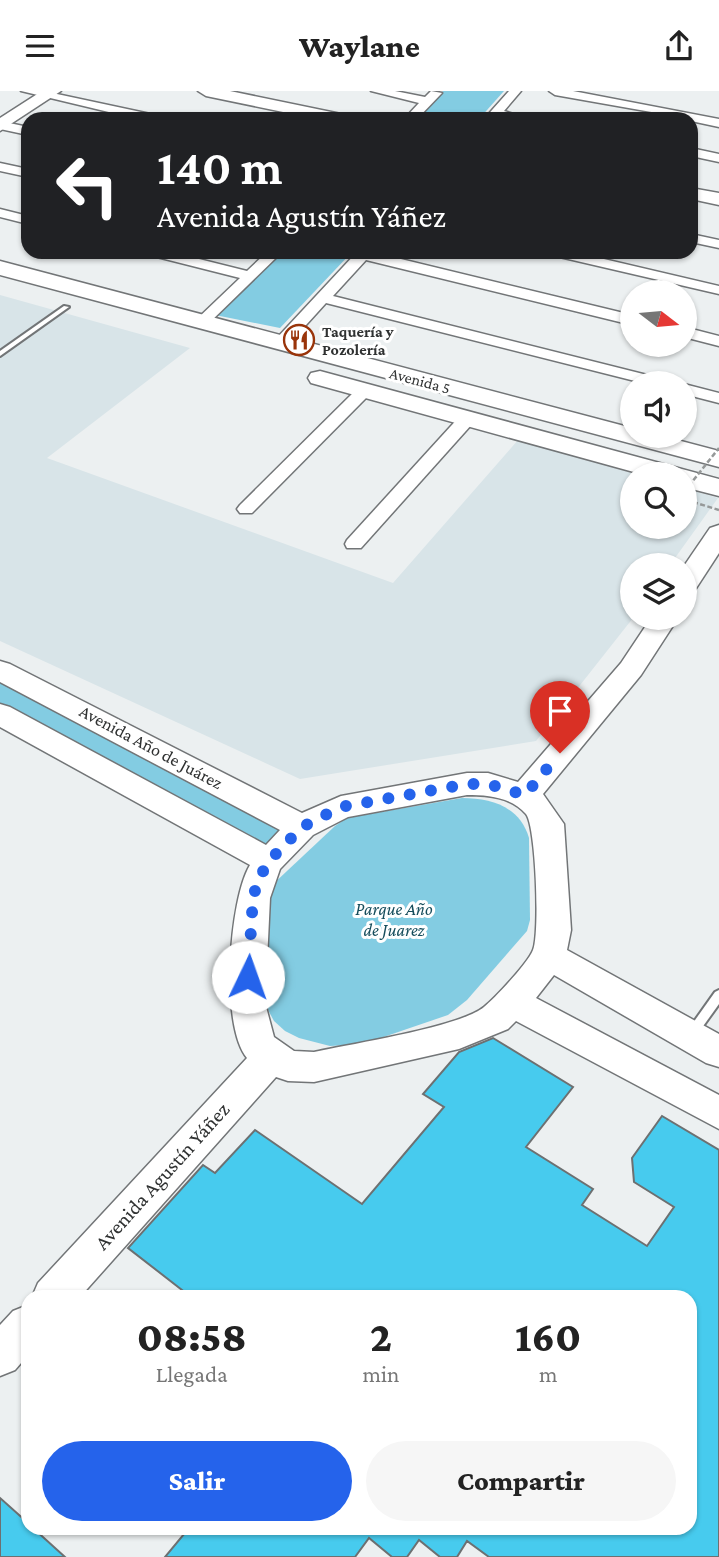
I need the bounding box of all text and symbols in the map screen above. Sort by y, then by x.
icon: menu [21,27,59,65]
icon: share [660,27,698,65]
text: Waylane [299,28,420,64]
icon: left [42,140,133,231]
text: 140 m [157,140,282,195]
text: Avenida Agustín Yáñez [157,198,446,234]
north arrow [620,280,696,357]
map controls [620,280,697,630]
restaurant icon: Taquería y Pozolería [282,323,316,357]
place label: Taquería y Pozolería [322,323,394,358]
street label: Avenida 5 [388,364,452,397]
button: sound [620,371,697,448]
button: search [620,462,697,539]
button: layers [620,553,697,630]
pin [530,681,590,753]
icon: arrive [541,692,579,730]
street label: Avenida Año de Juárez [76,701,226,793]
park label: Parque Año de Juarez [355,899,433,940]
position arrow [211,940,285,1014]
street label: Avenida Agustín Yáñez [90,1097,234,1255]
text: 08:58 [137,1313,247,1360]
text: 2 [370,1313,392,1360]
text: 160 [515,1313,581,1360]
text: Llegada [156,1361,228,1387]
text: min [362,1361,399,1387]
text: m [539,1361,557,1387]
button: Salir [42,1441,352,1521]
button: Compartir [366,1441,676,1521]

